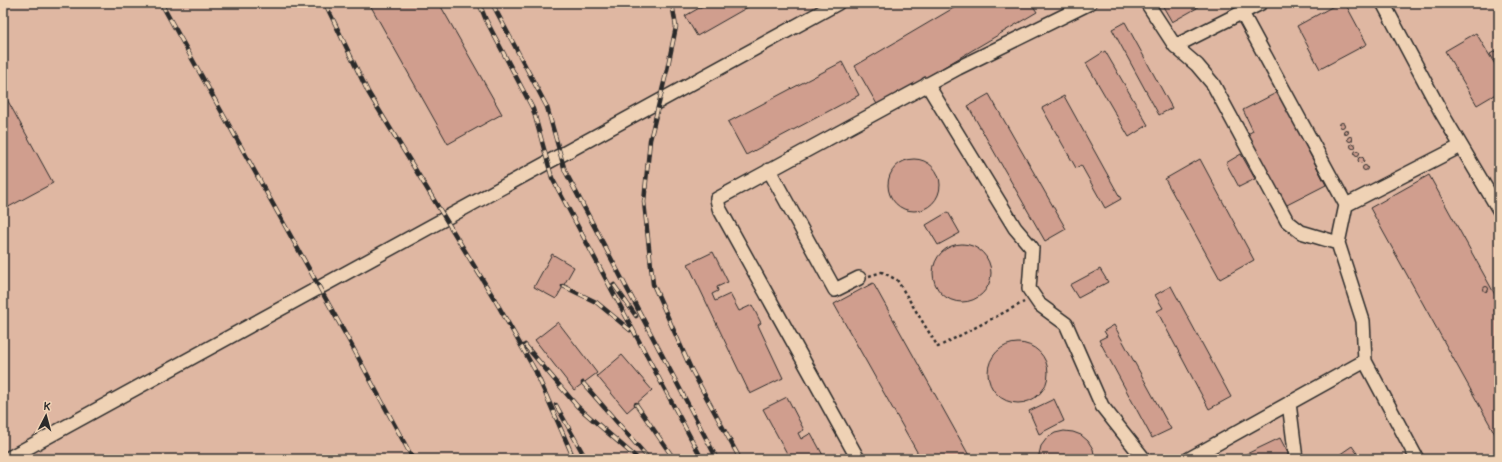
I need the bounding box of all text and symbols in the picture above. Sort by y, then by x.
north arrow [26,396,66,436]
text: K [43,400,51,413]

